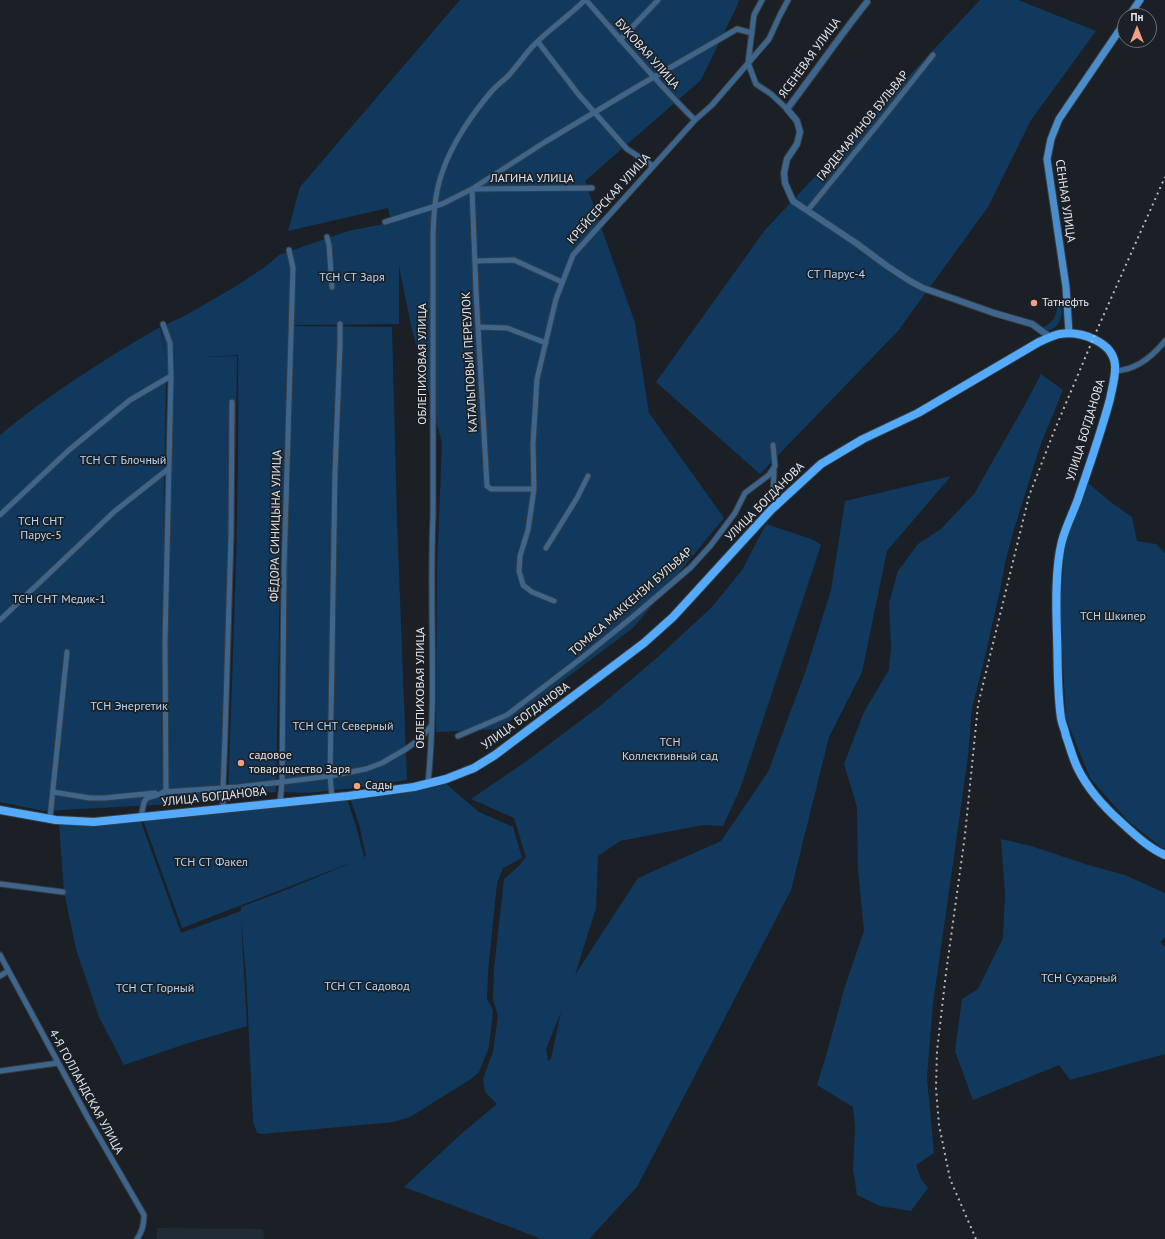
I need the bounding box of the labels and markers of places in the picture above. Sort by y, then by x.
place label: Татнефть [1042,296,1089,310]
marker: Татнефть [1029,298,1039,308]
place label: садовое товарищество Заря [249,749,350,777]
marker: садовое товарищество Заря [236,758,246,768]
place label: Сады [365,779,392,793]
marker: Сады [352,781,362,791]

